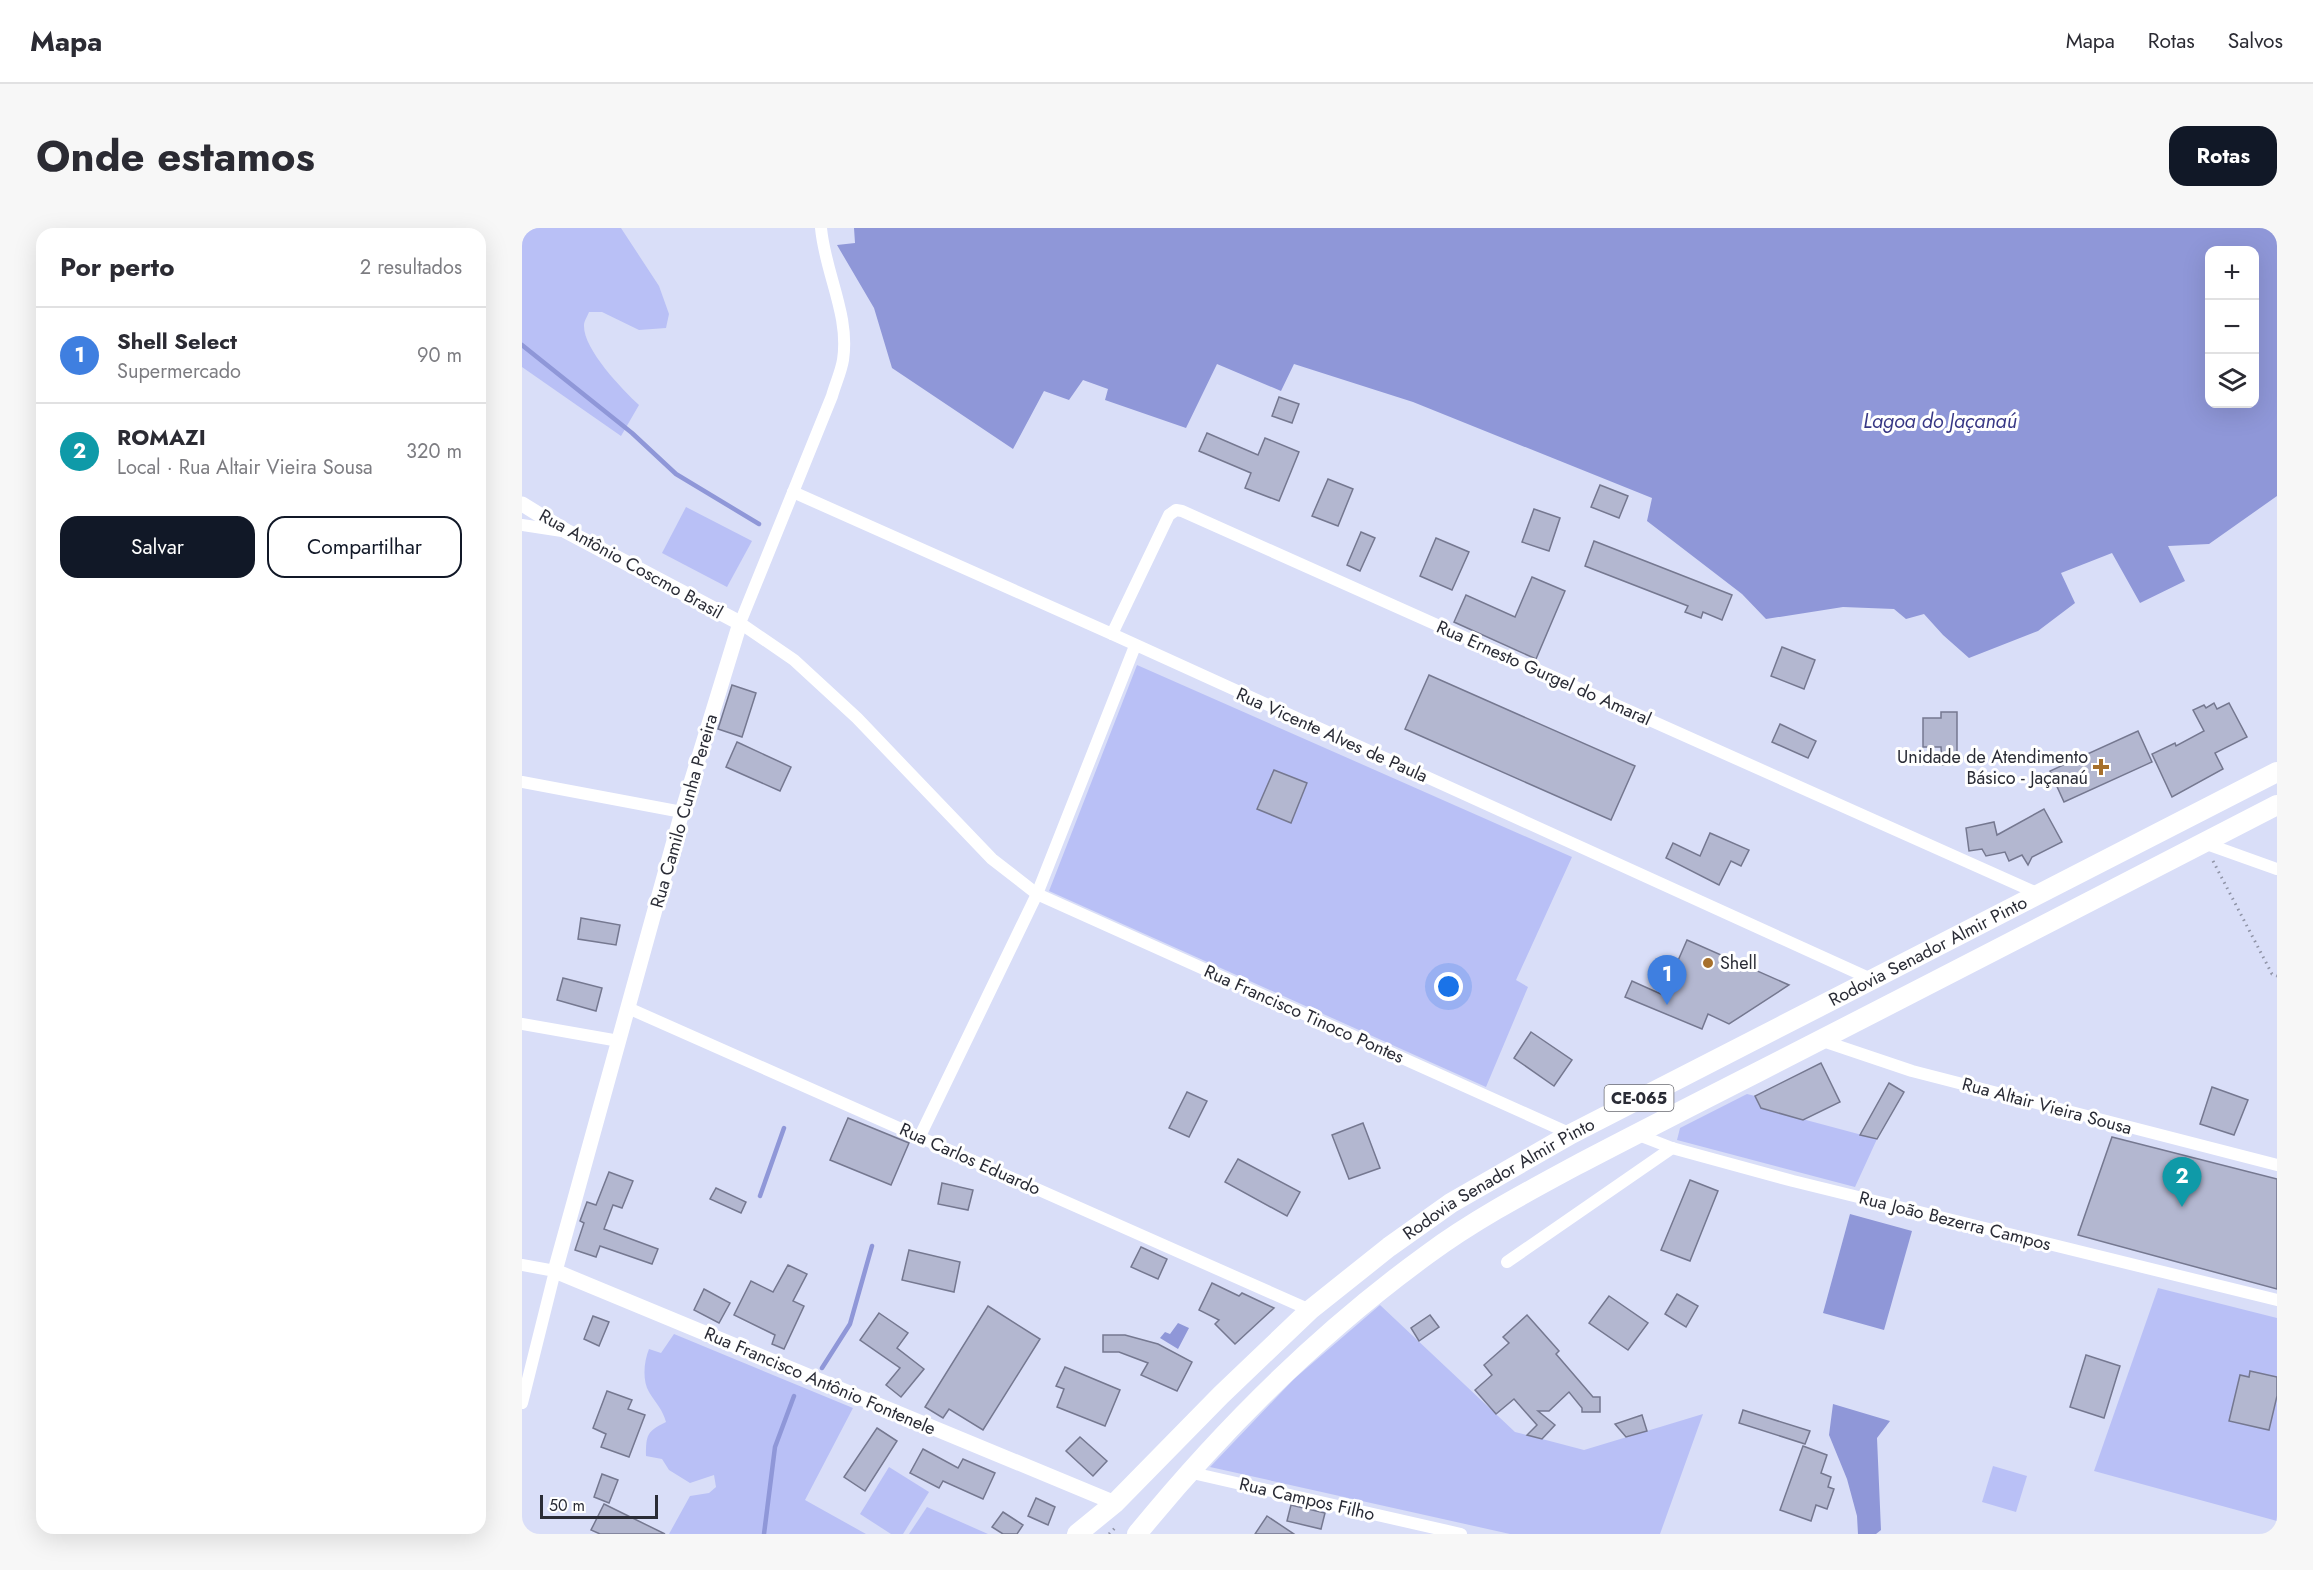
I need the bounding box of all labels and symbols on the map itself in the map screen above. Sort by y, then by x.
water label: Lagoa do Jaçanaú [1863,407,2017,436]
street label: Rua Antônio Coscmo Brasil [534,503,728,625]
street label: Rua Ernesto Gurgel do Amaral [1432,614,1656,732]
street label: Rua Vicente Alves de Paula [1232,681,1432,789]
street label: Rua Camilo Cunha Pereira [644,711,724,911]
place label: Unidade de Atendimento Básico - Jaçanaú [1897,744,2088,791]
marker: Unidade de Atendimento Básico - Jaçanaú [2092,758,2110,776]
street label: Rodovia Senador Almir Pinto [1824,889,2032,1013]
place label: Shell [1720,950,1757,976]
pin: 1 [1648,956,1686,1005]
marker: Shell [1701,956,1715,970]
street label: Rua Francisco Tinoco Pontes [1200,958,1408,1070]
your location [1434,972,1463,1001]
street label: Rua Altair Vieira Sousa [1959,1071,2135,1141]
road number: CE-065 [1604,1085,1674,1111]
street label: Rodovia Senador Almir Pinto [1397,1111,1599,1246]
street label: Rua Carlos Eduardo [895,1116,1045,1202]
pin: 2 [2162,1158,2202,1207]
street label: Rua João Bezerra Campos [1856,1185,2054,1257]
street label: Rua Francisco Antônio Fontenele [700,1320,940,1442]
street label: Rua Campos Filho [1237,1471,1378,1527]
scale bar [540,1492,658,1520]

